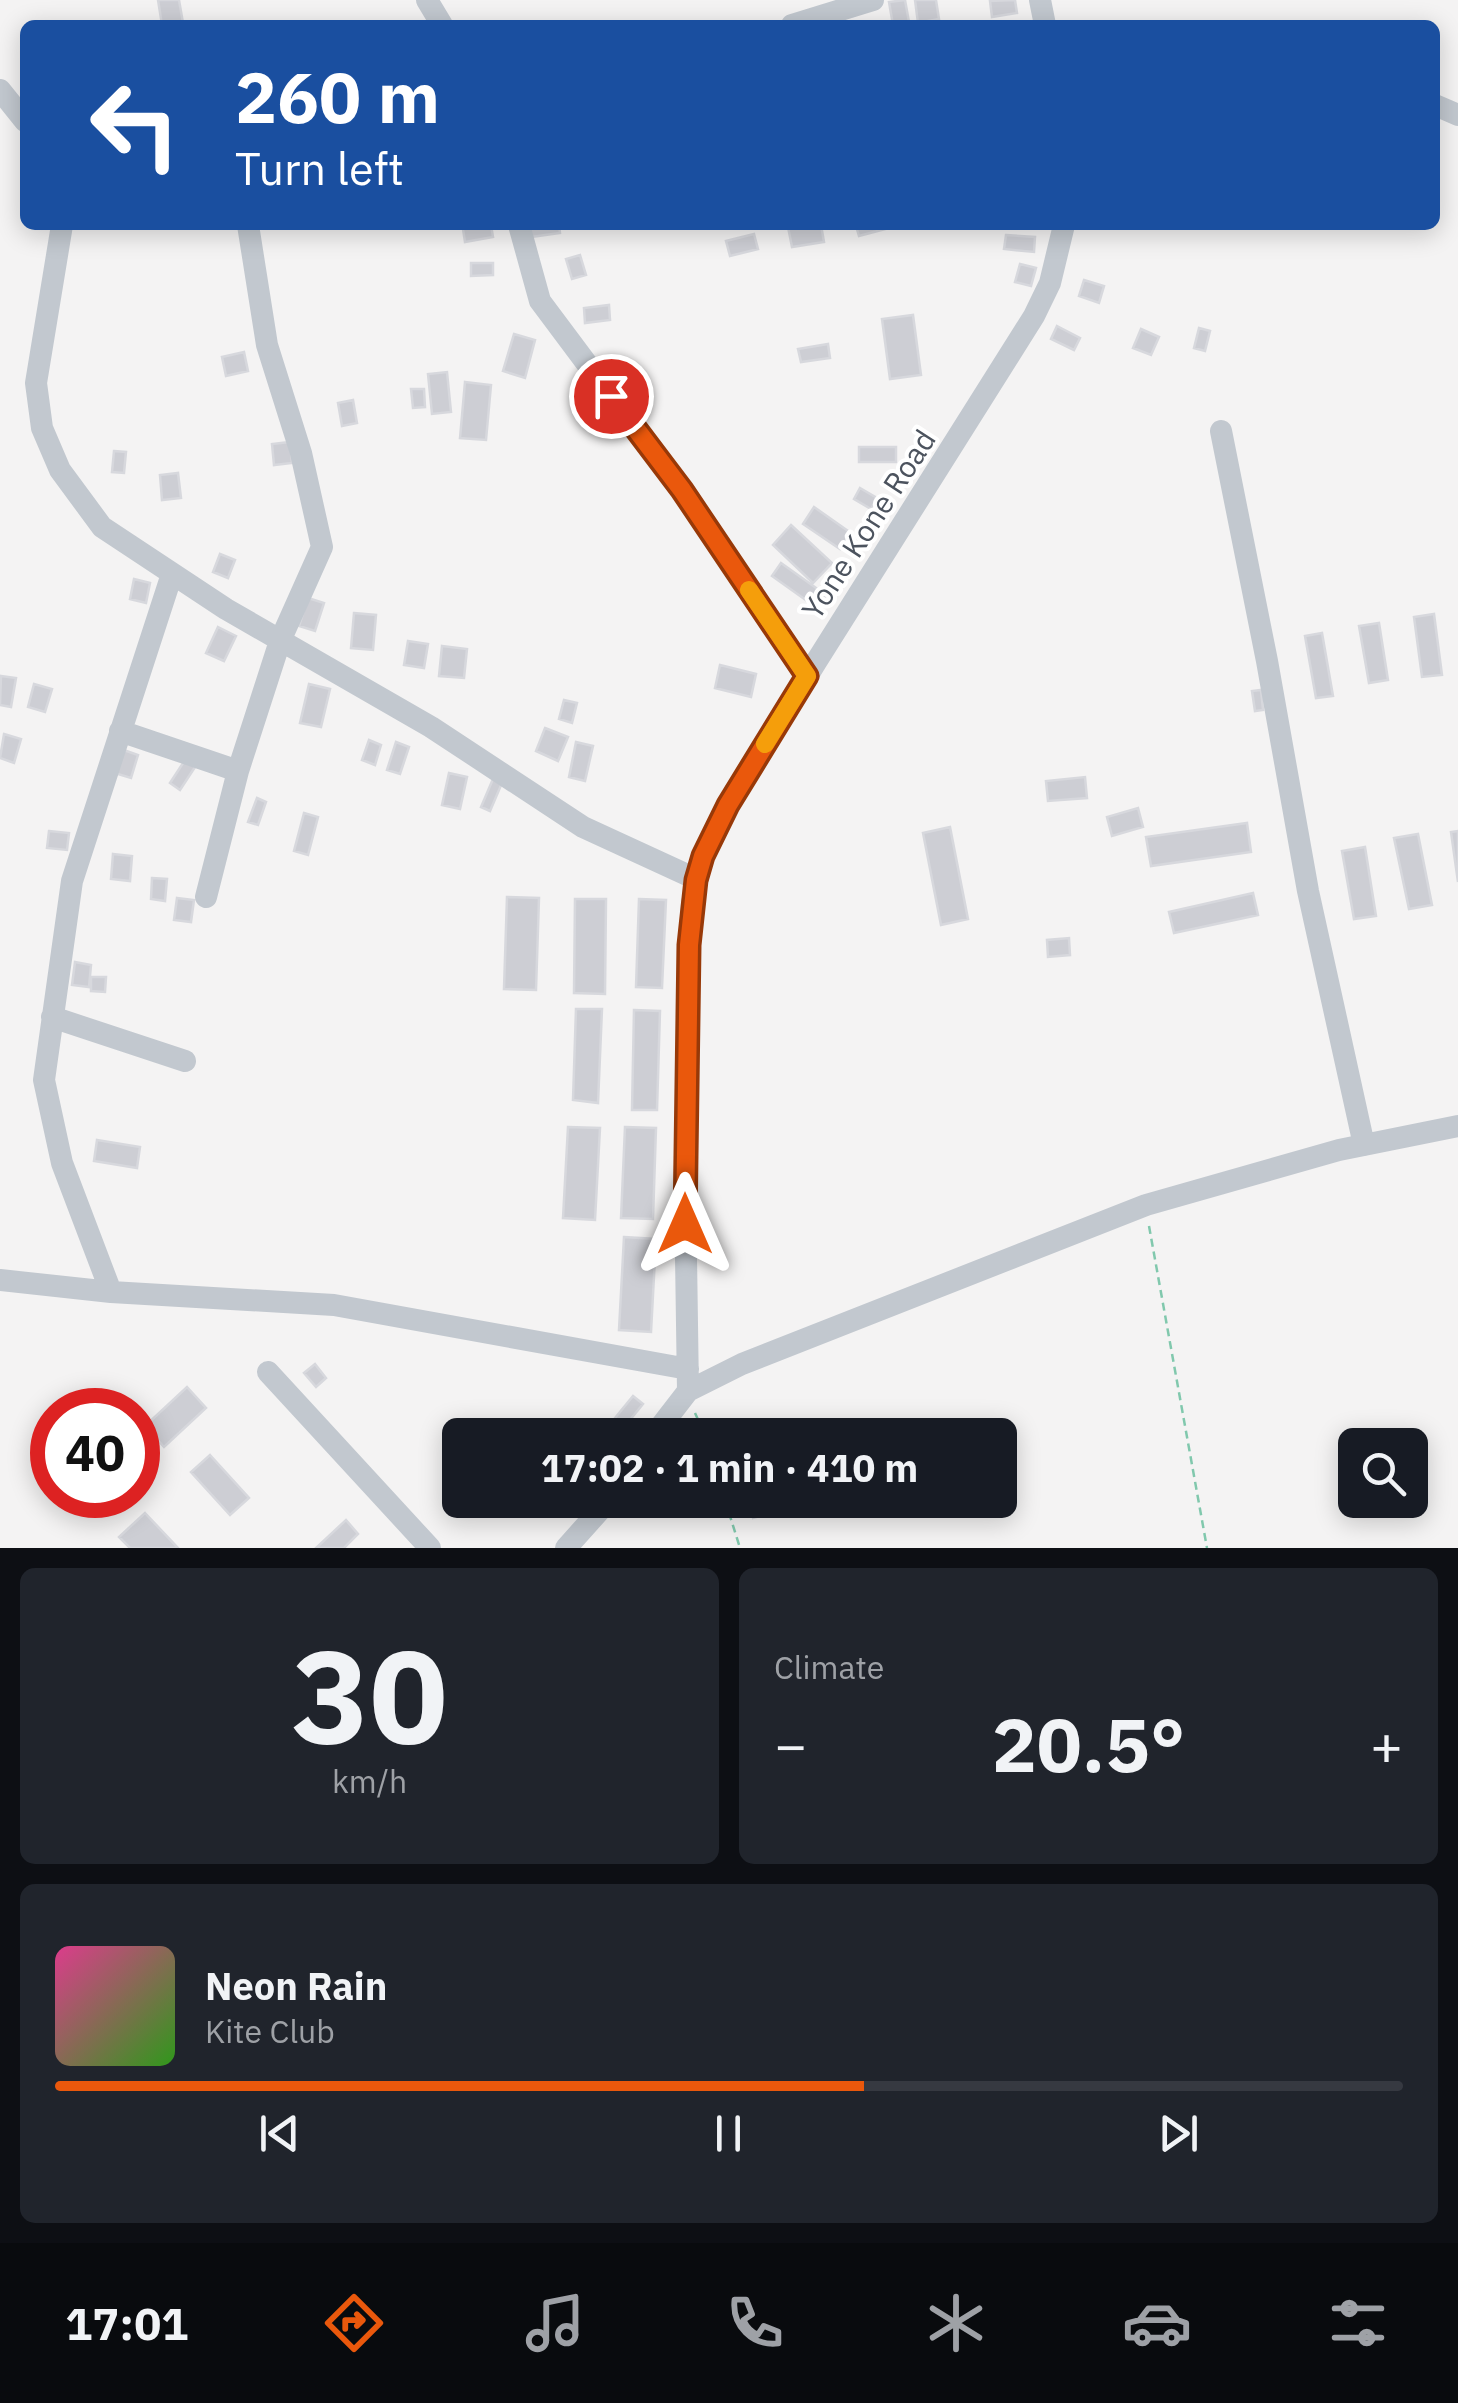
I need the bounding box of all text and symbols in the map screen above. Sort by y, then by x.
text: 260 m [235,51,440,142]
icon: left [70,60,200,190]
text: Turn left [235,139,404,197]
pin [569,354,654,439]
icon: arrive [584,369,639,424]
street label: Yone Kone Road [792,422,944,626]
position arrow [633,1172,737,1276]
speed limit sign: 40 [30,1388,160,1518]
map controls [1338,1428,1428,1518]
button: search [1338,1428,1428,1518]
text: 17:02 · 1 min · 410 m [541,1443,918,1492]
text: 30 [291,1610,448,1779]
text: Climate [774,1646,884,1688]
text: 20.5° [992,1695,1185,1793]
text: − [774,1709,807,1780]
text: + [1370,1709,1403,1780]
text: km/h [332,1760,407,1802]
text: Neon Rain [205,1961,387,2010]
text: Kite Club [205,2010,335,2052]
icon: previous [252,2106,307,2161]
icon: pause [701,2106,756,2161]
icon: next [1151,2106,1206,2161]
icon: directions [319,2288,389,2358]
icon: music [520,2288,590,2358]
icon: phone [720,2288,790,2358]
icon: climate [921,2288,991,2358]
icon: car [1122,2288,1192,2358]
icon: filters [1323,2288,1393,2358]
text: 17:01 [65,2294,188,2352]

